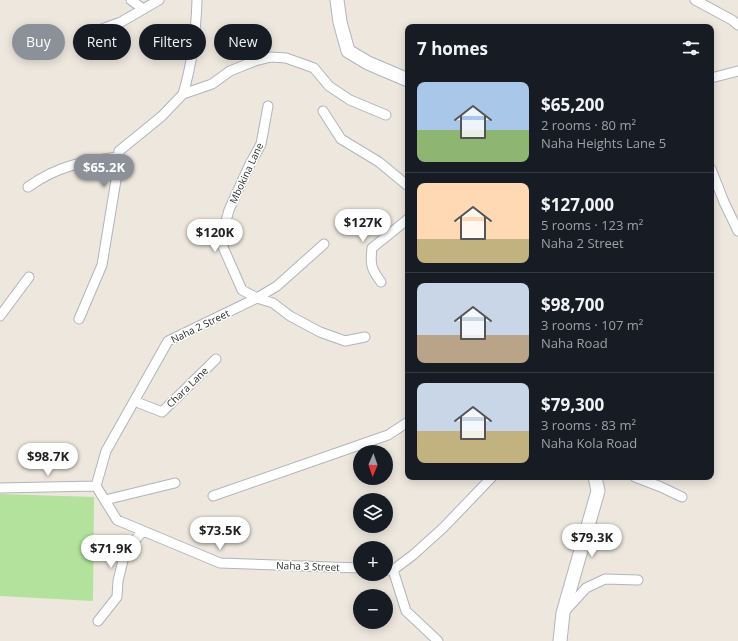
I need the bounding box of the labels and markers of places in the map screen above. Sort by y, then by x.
pin: $65.2K [71,154,137,188]
pin: $127K [335,209,391,243]
pin: $120K [187,219,243,253]
pin: $98.7K [15,443,81,477]
pin: $73.5K [187,517,253,551]
pin: $79.3K [559,524,625,558]
pin: $71.9K [78,535,144,569]

